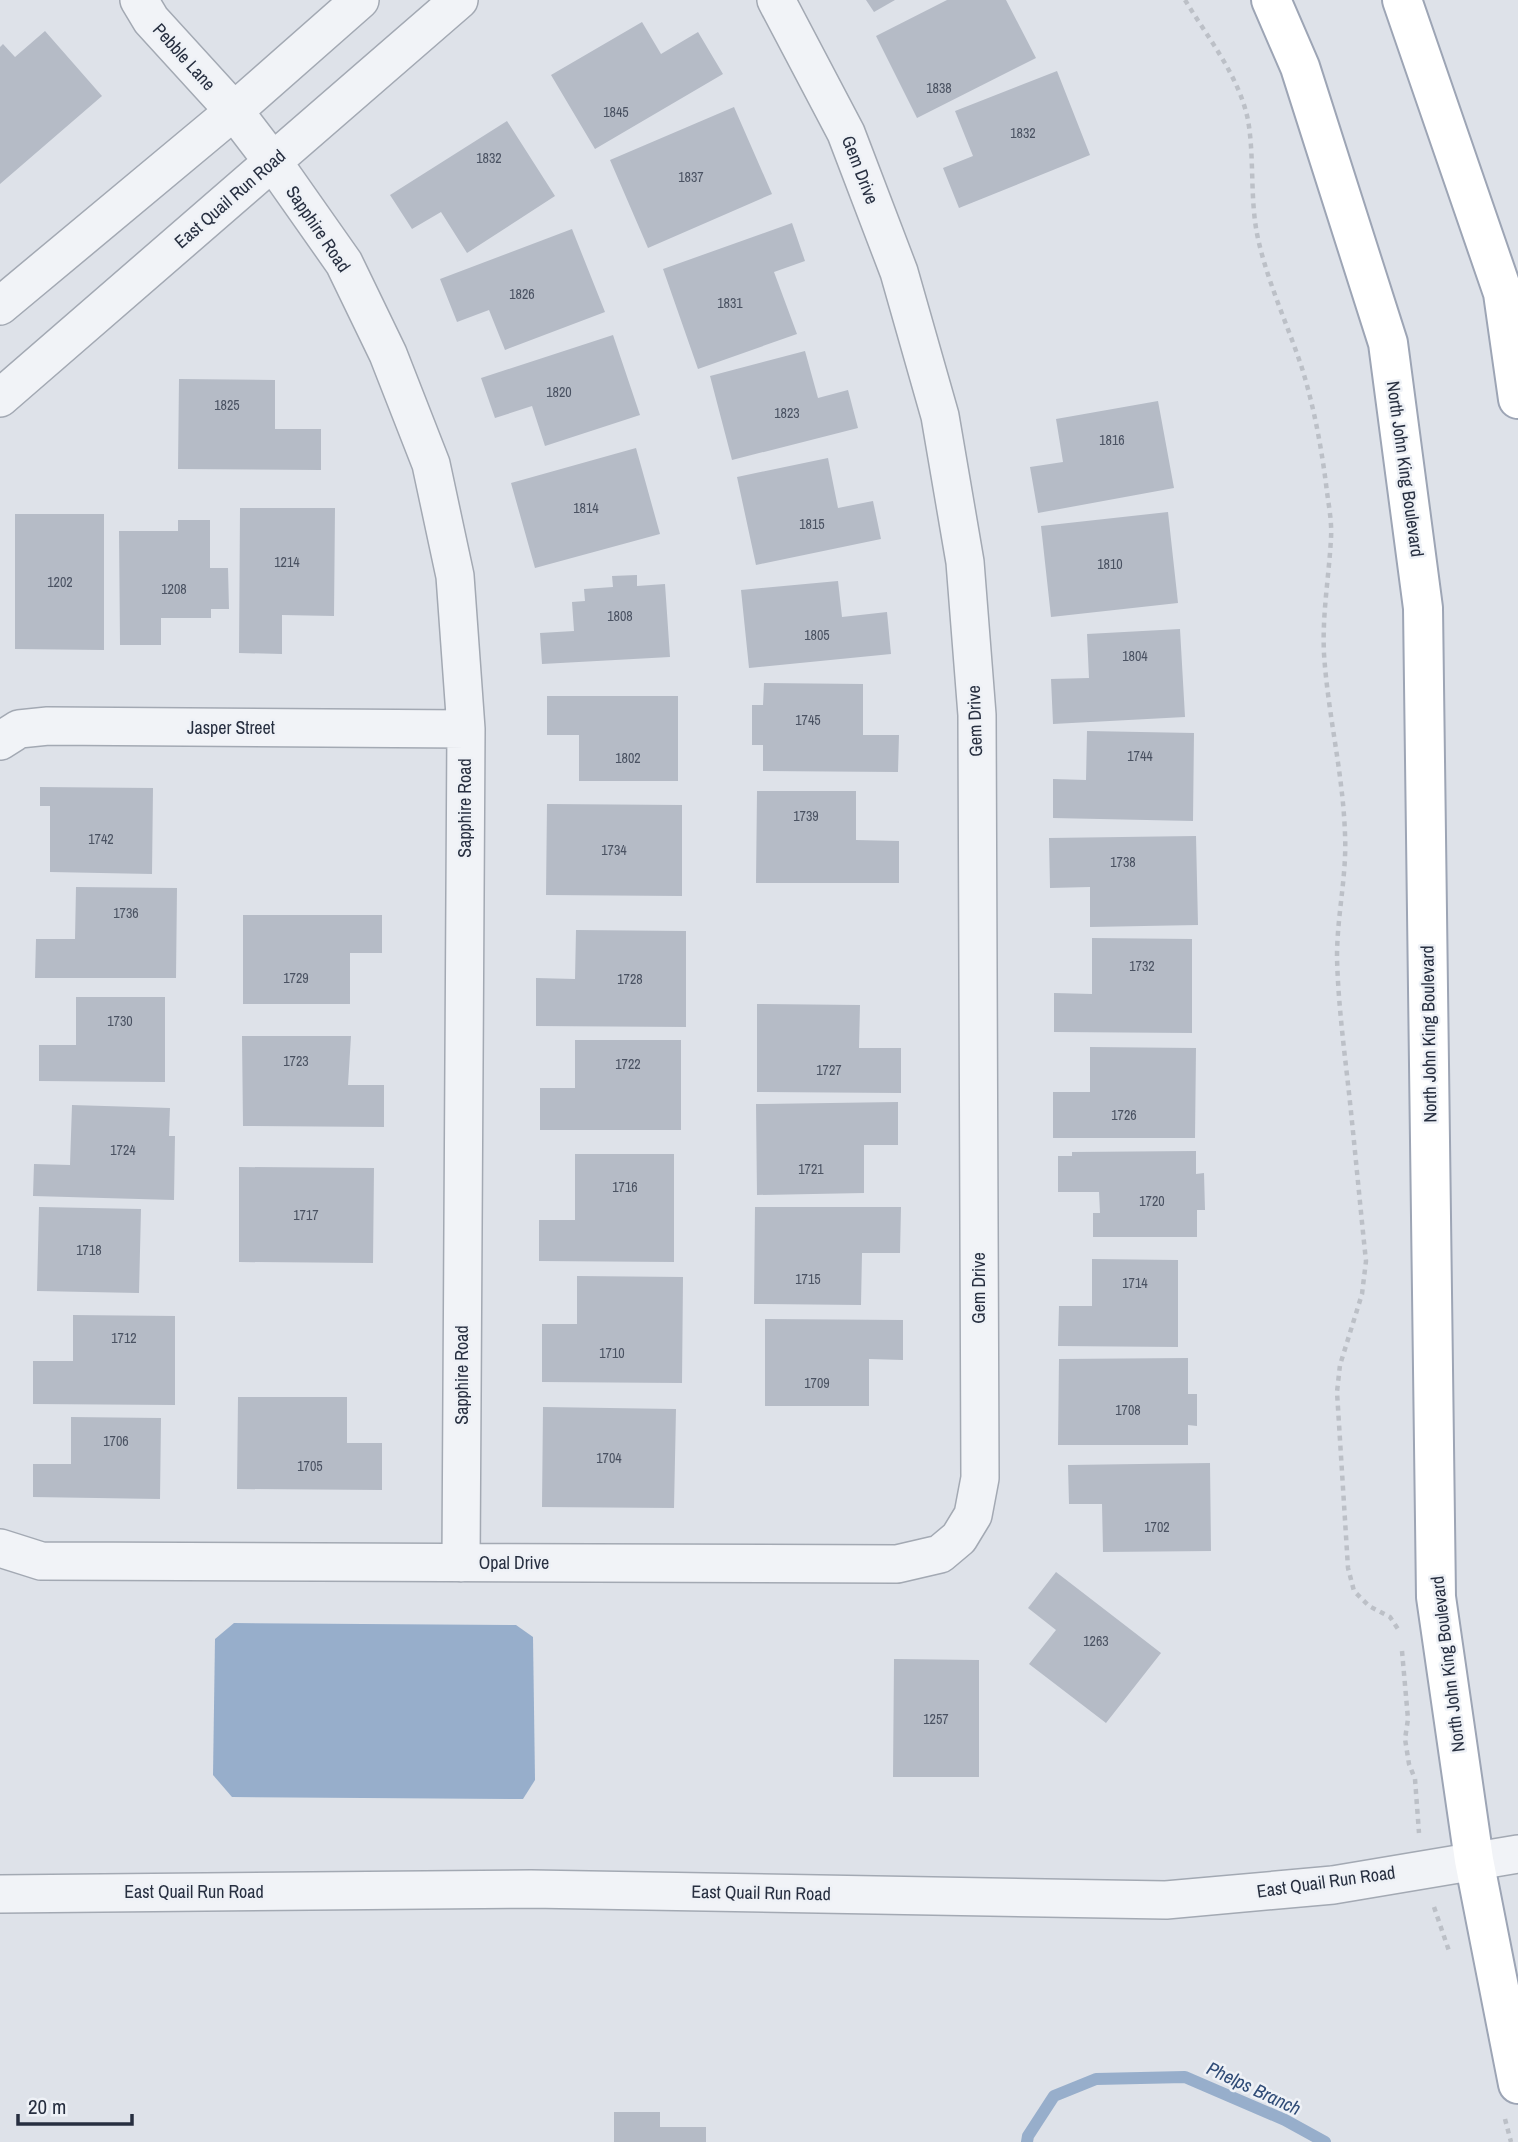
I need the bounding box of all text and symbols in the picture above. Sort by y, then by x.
street label: Pebble Lane [147,18,221,96]
house number: 1838 [926,79,952,97]
house number: 1845 [603,103,629,121]
house number: 1832 [1010,124,1036,142]
street label: Gem Drive [836,132,885,208]
street label: East Quail Run Road [169,143,291,254]
house number: 1832 [476,149,502,167]
house number: 1837 [678,168,704,186]
street label: Sapphire Road [280,181,357,277]
house number: 1826 [509,285,535,303]
house number: 1831 [717,294,743,312]
street label: North John King Boulevard [1381,379,1430,558]
house number: 1820 [546,383,572,401]
house number: 1825 [214,396,240,414]
house number: 1823 [774,404,800,422]
house number: 1816 [1099,431,1125,449]
house number: 1814 [573,499,599,517]
house number: 1815 [799,515,825,533]
house number: 1214 [274,553,300,571]
house number: 1810 [1097,555,1123,573]
house number: 1202 [47,573,73,591]
house number: 1208 [161,580,187,598]
house number: 1808 [607,607,633,625]
house number: 1805 [804,626,830,644]
house number: 1804 [1122,647,1148,665]
street label: Gem Drive [961,685,988,757]
house number: 1745 [795,711,821,729]
street label: Jasper Street [187,715,275,740]
house number: 1744 [1127,747,1153,765]
house number: 1802 [615,749,641,767]
street label: Sapphire Road [452,758,477,858]
house number: 1739 [793,807,819,825]
house number: 1742 [88,830,114,848]
house number: 1734 [601,841,627,859]
house number: 1738 [1110,853,1136,871]
house number: 1736 [113,904,139,922]
street label: North John King Boulevard [1414,945,1443,1123]
house number: 1732 [1129,957,1155,975]
house number: 1729 [283,969,309,987]
house number: 1728 [617,970,643,988]
house number: 1730 [107,1012,133,1030]
house number: 1723 [283,1052,309,1070]
house number: 1722 [615,1055,641,1073]
house number: 1727 [816,1061,842,1079]
house number: 1726 [1111,1106,1137,1124]
house number: 1724 [110,1141,136,1159]
house number: 1721 [798,1160,824,1178]
house number: 1716 [612,1178,638,1196]
house number: 1720 [1139,1192,1165,1210]
house number: 1717 [293,1206,319,1224]
house number: 1718 [76,1241,102,1259]
street label: Gem Drive [966,1252,991,1324]
house number: 1715 [795,1270,821,1288]
house number: 1714 [1122,1274,1148,1292]
street label: Sapphire Road [449,1325,474,1425]
house number: 1712 [111,1329,137,1347]
house number: 1710 [599,1344,625,1362]
house number: 1709 [804,1374,830,1392]
house number: 1708 [1115,1401,1141,1419]
house number: 1706 [103,1432,129,1450]
house number: 1704 [596,1449,622,1467]
house number: 1705 [297,1457,323,1475]
house number: 1702 [1144,1518,1170,1536]
street label: Opal Drive [479,1550,549,1575]
street label: North John King Boulevard [1424,1575,1471,1754]
house number: 1263 [1083,1632,1109,1650]
house number: 1257 [923,1710,949,1728]
street label: East Quail Run Road [1255,1859,1397,1904]
street label: East Quail Run Road [124,1879,264,1904]
street label: East Quail Run Road [691,1879,831,1906]
water label: Phelps Branch [1203,2055,1305,2121]
scale bar [18,2082,131,2126]
text: 20 m [28,2092,66,2121]

